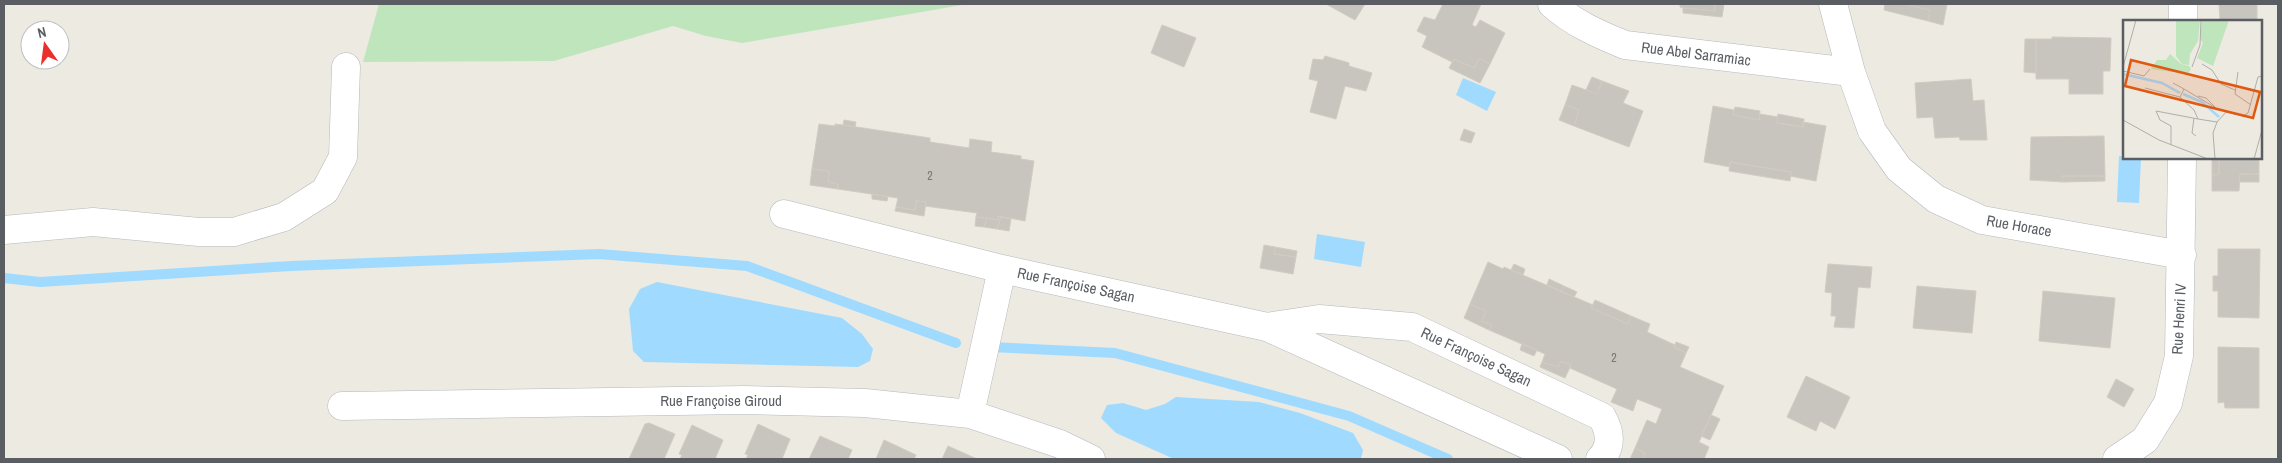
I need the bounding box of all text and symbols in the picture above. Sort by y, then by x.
north arrow [20,20,70,70]
inset map [2123,20,2262,159]
text: N [36,23,48,42]
street label: Rue Abel Sarramiac [1640,36,1752,71]
house number: 2 [927,168,933,184]
street label: Rue Horace [1985,209,2053,242]
street label: Rue Françoise Sagan [1015,262,1137,307]
street label: Rue Henri IV [2166,282,2191,355]
street label: Rue Françoise Sagan [1418,322,1535,391]
house number: 2 [1611,350,1617,366]
street label: Rue Françoise Giroud [660,390,782,411]

